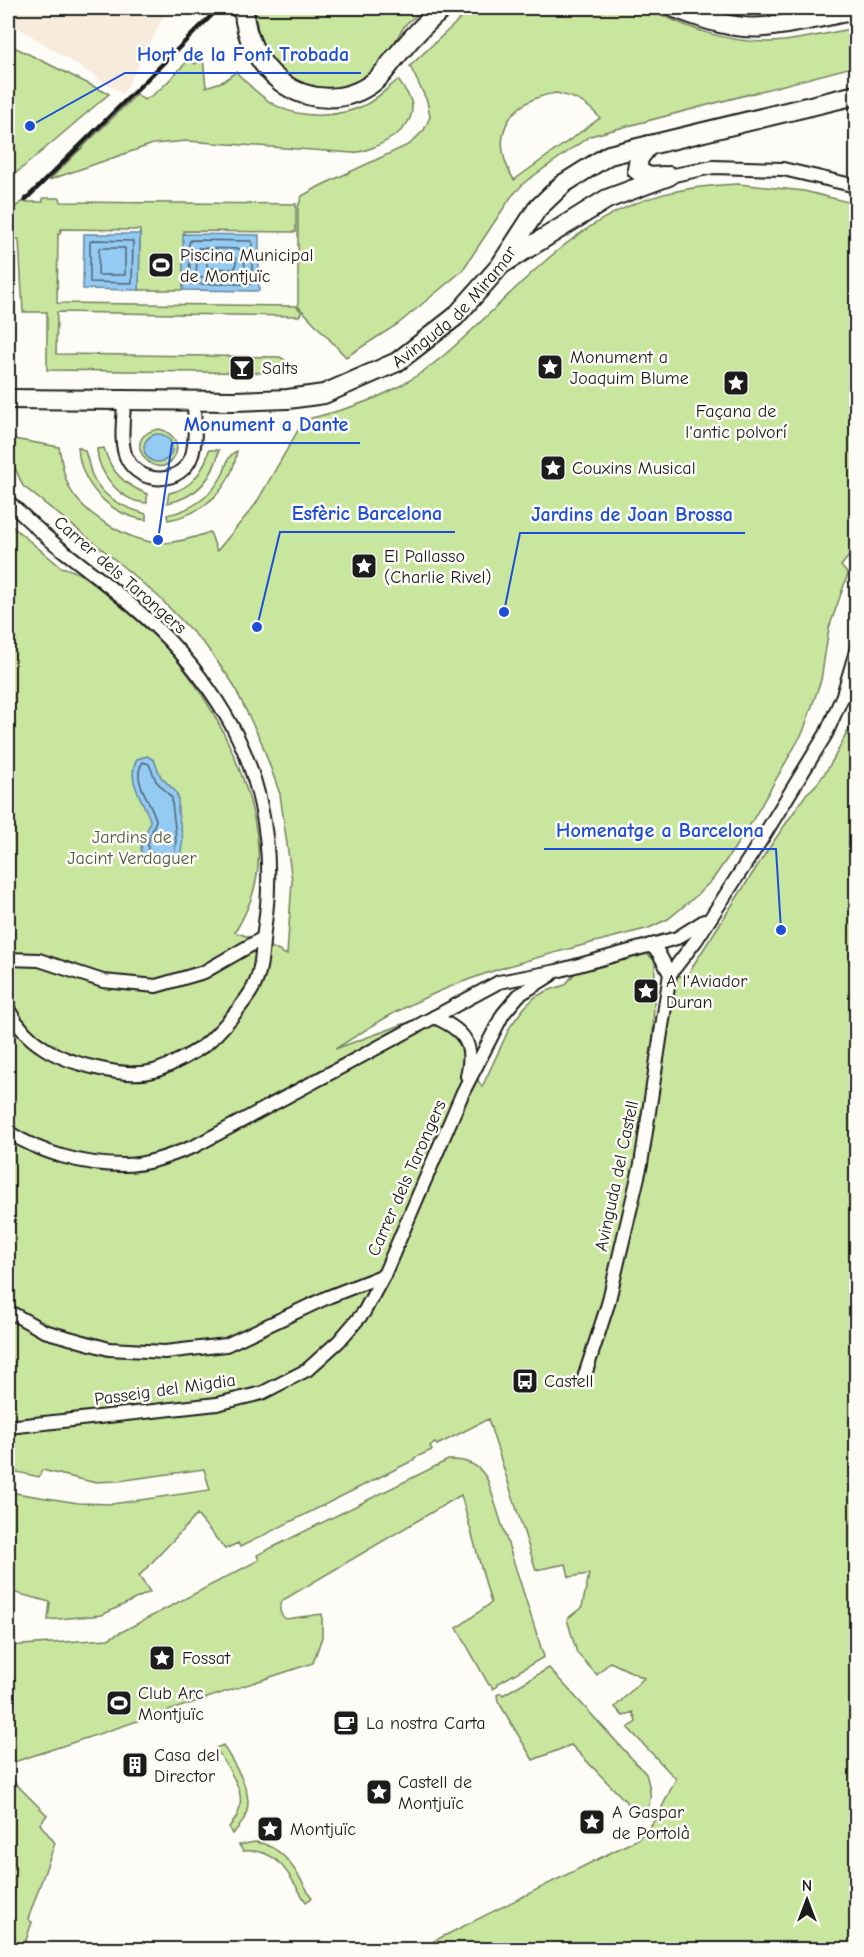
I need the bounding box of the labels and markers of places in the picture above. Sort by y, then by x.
callout: Hort de la Font Trobada [125,35,361,73]
place label: Piscina Municipal de Montjuïc [180,245,314,287]
sports icon: Piscina Municipal de Montjuïc [146,250,176,280]
place label: Monument a Joaquim Blume [570,347,689,389]
place icon: Monument a Joaquim Blume [535,352,565,382]
bar icon: Salts [227,353,257,383]
place label: Salts [262,358,298,379]
place icon: Façana de l'antic polvorí [721,368,751,398]
place label: Façana de l'antic polvorí [685,401,788,443]
callout: Monument a Dante [172,405,360,443]
place icon: Couxins Musical [538,453,568,483]
place label: Couxins Musical [572,458,696,479]
callout: Esfèric Barcelona [280,494,455,532]
callout: Jardins de Joan Brossa [520,495,745,533]
place label: El Pallasso (Charlie Rivel) [384,546,492,588]
place icon: El Pallasso (Charlie Rivel) [349,551,379,581]
callout: Homenatge a Barcelona [544,811,776,849]
place label: A l'Aviador Duran [666,971,748,1013]
place icon: A l'Aviador Duran [631,976,661,1006]
bus stop icon: Castell [510,1366,540,1396]
place label: Castell [544,1371,593,1392]
place icon: Fossat [147,1643,177,1673]
place label: Fossat [182,1648,231,1669]
place label: Club Arc Montjuïc [138,1683,204,1725]
sports icon: Club Arc Montjuïc [104,1688,134,1718]
cafe icon: La nostra Carta [331,1708,361,1738]
place label: La nostra Carta [366,1713,485,1734]
place label: Casa del Director [154,1745,220,1787]
building icon: Casa del Director [120,1750,150,1780]
place label: Castell de Montjuïc [398,1772,472,1814]
place icon: Castell de Montjuïc [364,1777,394,1807]
place label: A Gaspar de Portolà [612,1802,690,1844]
place icon: A Gaspar de Portolà [577,1807,607,1837]
place icon: Montjuïc [255,1814,285,1844]
place label: Montjuïc [290,1819,356,1840]

